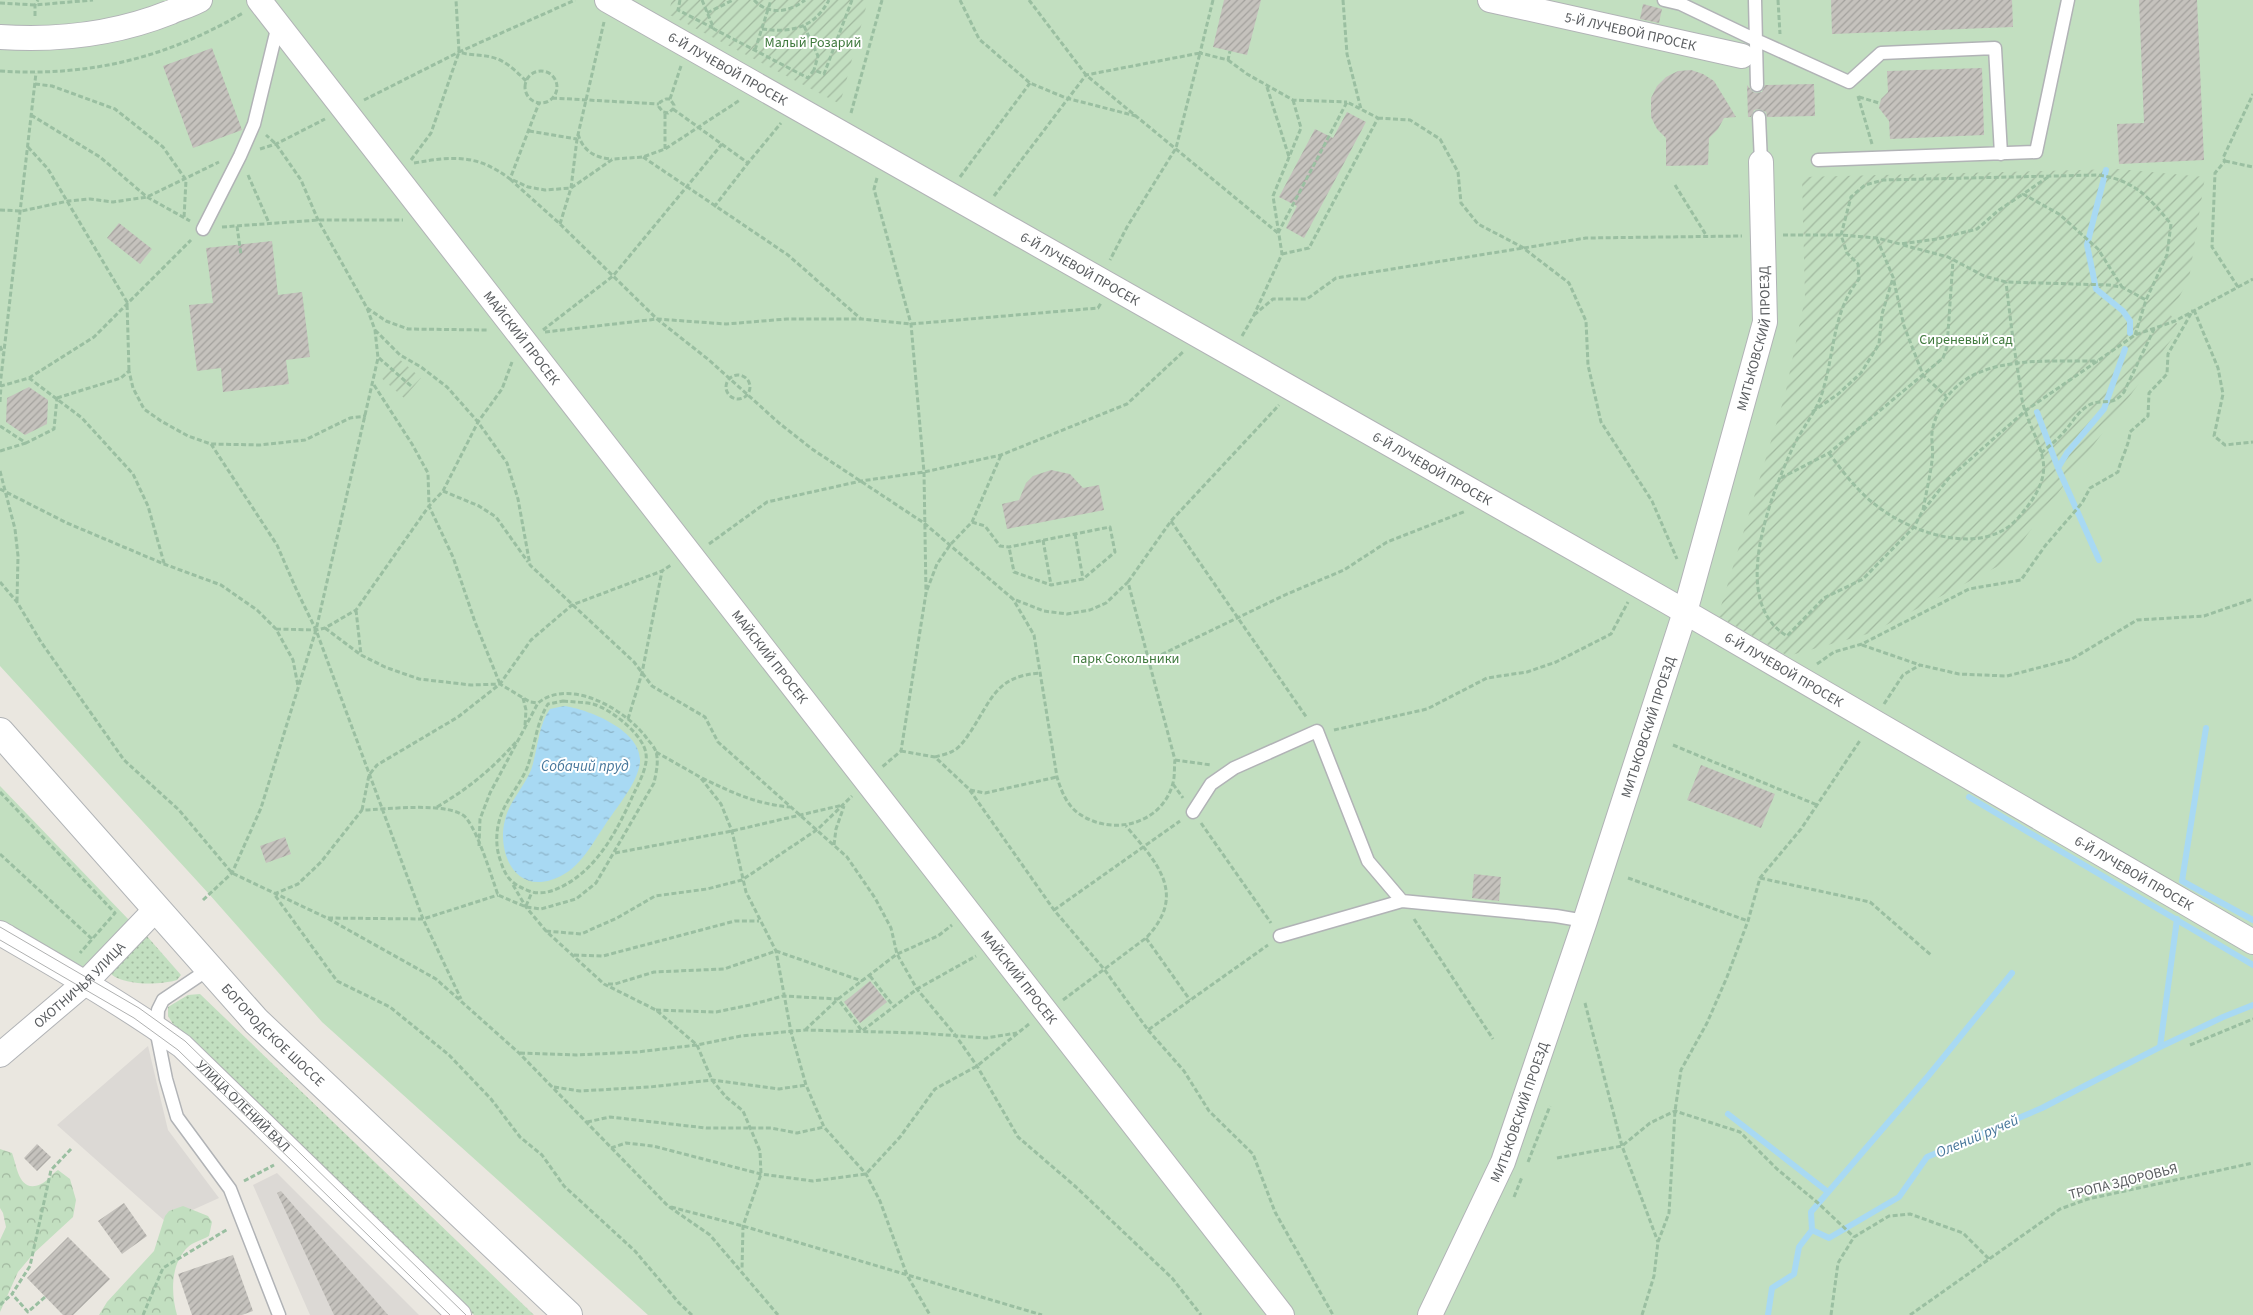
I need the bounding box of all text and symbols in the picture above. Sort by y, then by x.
street label: 5-Й ЛУЧЕВОЙ ПРОСЕК [1563,8,1699,57]
street label: 6-Й ЛУЧЕВОЙ ПРОСЕК [664,28,791,112]
park label: Малый Розарий [765,33,861,53]
street label: 6-Й ЛУЧЕВОЙ ПРОСЕК [1016,228,1144,312]
street label: МИТЬКОВСКИЙ ПРОЕЗД [1732,265,1777,413]
street label: МАЙСКИЙ ПРОСЕК [478,287,564,390]
park label: Сиреневый сад [1919,330,2013,350]
street label: 6-Й ЛУЧЕВОЙ ПРОСЕК [1369,427,1496,511]
street label: МАЙСКИЙ ПРОСЕК [726,606,813,709]
street label: 6-Й ЛУЧЕВОЙ ПРОСЕК [1720,628,1847,713]
park label: парк Сокольники [1072,649,1180,669]
street label: МИТЬКОВСКИЙ ПРОЕЗД [1616,654,1681,801]
water label: Собачий пруд [541,756,629,777]
street label: 6-Й ЛУЧЕВОЙ ПРОСЕК [2071,831,2197,917]
street label: МАЙСКИЙ ПРОСЕК [975,927,1062,1030]
street label: ОХОТНИЧЬЯ УЛИЦА [30,937,131,1033]
street label: БОГОРОДСКОЕ ШОССЕ [216,979,329,1092]
street label: МИТЬКОВСКИЙ ПРОЕЗД [1486,1039,1554,1186]
street label: УЛИЦА ОЛЕНИЙ ВАЛ [191,1056,294,1157]
water label: Олений ручей [1933,1110,2022,1163]
street label: ТРОПА ЗДОРОВЬЯ [2067,1159,2180,1205]

